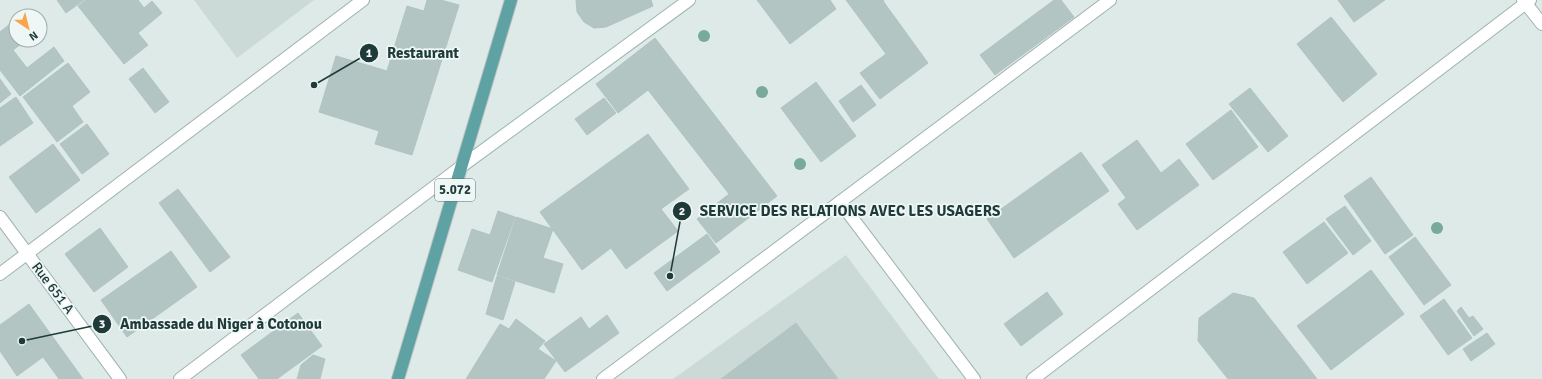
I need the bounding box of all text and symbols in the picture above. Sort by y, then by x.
north arrow [8,8,48,48]
text: N [27,28,40,43]
callout: Restaurant [359,40,467,67]
text: Restaurant [387,44,459,62]
text: 1 [366,46,373,61]
road number: 5.072 [435,179,475,201]
callout: SERVICE DES RELATIONS AVEC LES USAGERS [672,197,1008,224]
text: SERVICE DES RELATIONS AVEC LES USAGERS [700,202,1000,220]
text: 2 [679,204,685,219]
street label: Rue 651 A [28,259,78,317]
callout: Ambassade du Niger à Cotonou [92,310,330,337]
text: Ambassade du Niger à Cotonou [120,315,322,333]
text: 3 [99,317,105,332]

